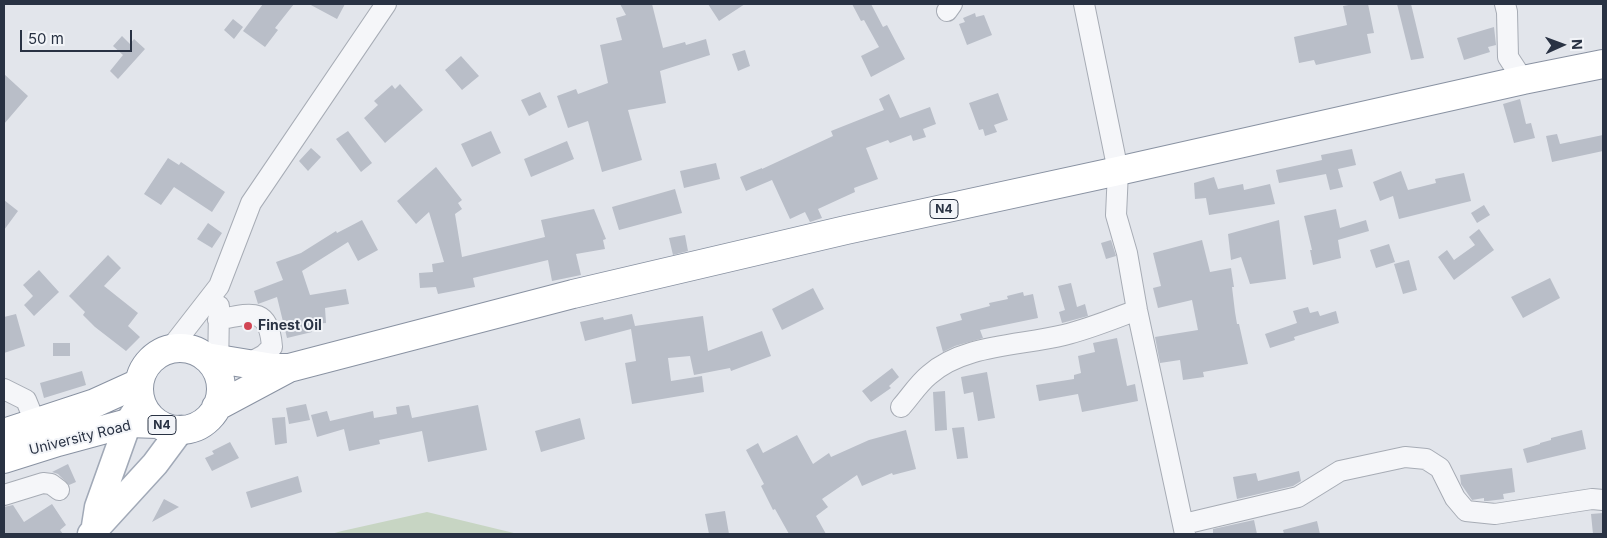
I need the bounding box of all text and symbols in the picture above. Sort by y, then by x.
scale bar [22,20,135,52]
north arrow [1537,20,1587,70]
text: 50 m [28,29,64,48]
text: N [1569,39,1586,50]
road number: N4 [930,200,958,218]
place label: Finest Oil [258,318,322,334]
marker: Finest Oil [242,320,254,332]
road number: N4 [148,416,176,434]
street label: University Road [27,417,133,459]

